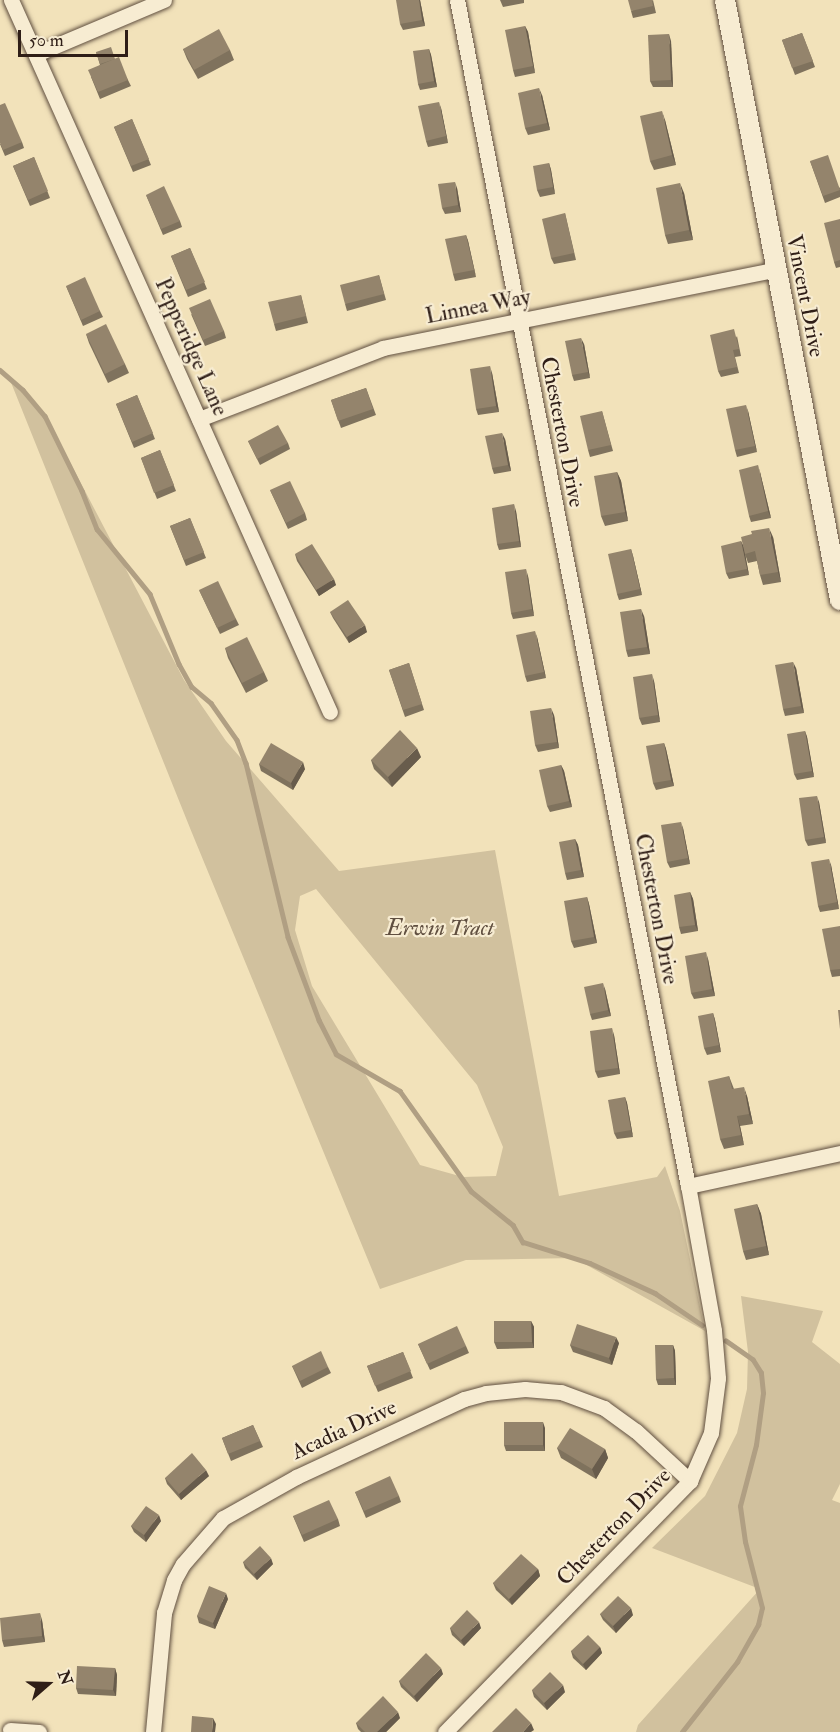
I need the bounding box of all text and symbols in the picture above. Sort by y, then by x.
scale bar [21,18,130,56]
text: 50 m [29,29,64,52]
street label: Vincent Drive [780,233,830,359]
street label: Pepperidge Lane [149,274,233,420]
street label: Linnea Way [423,284,533,330]
street label: Chesterton Drive [534,354,590,510]
street label: Chesterton Drive [628,831,684,987]
park label: Erwin Tract [386,916,494,942]
street label: Acadia Drive [287,1394,401,1466]
street label: Chesterton Drive [551,1463,677,1591]
north arrow [18,1654,78,1714]
text: N [53,1668,77,1688]

